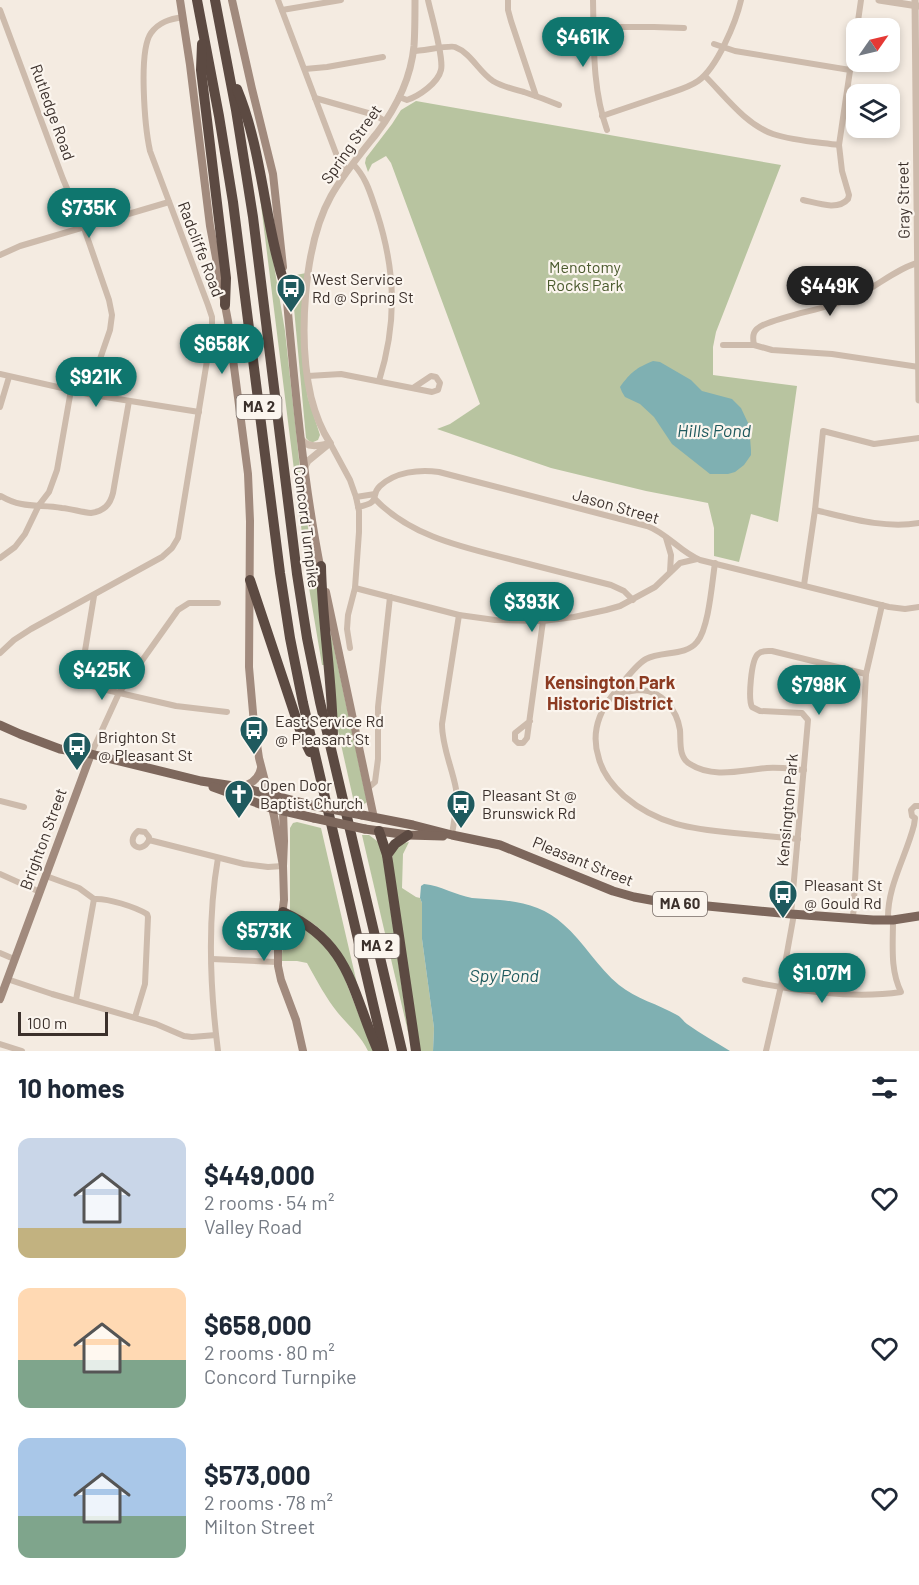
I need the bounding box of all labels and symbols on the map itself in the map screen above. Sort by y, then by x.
pin: $461K [541,17,625,68]
north arrow [846,18,900,72]
street label: Rutledge Road [27,61,80,162]
street label: Spring Street [316,101,385,187]
street label: Gray Street [892,161,913,239]
pin: $735K [47,188,131,239]
street label: Radcliffe Road [175,198,228,299]
park label: Menotomy Rocks Park [546,257,624,294]
pin: $449K [788,266,872,317]
place label: West Service Rd @ Spring St [312,269,414,306]
bus stop icon: West Service Rd @ Spring St [275,272,307,314]
pin: $658K [180,324,264,375]
pin: $921K [54,357,138,408]
road number: MA 2 [236,395,282,419]
water label: Hills Pond [677,419,752,441]
street label: Concord Turnpike [291,465,324,589]
street label: Jason Street [571,484,662,527]
pin: $393K [490,582,574,633]
pin: $425K [60,650,144,701]
pin: $798K [777,665,861,716]
district label: Kensington Park Historic District [545,671,676,714]
place label: East Service Rd @ Pleasant St [275,711,384,748]
bus stop icon: East Service Rd @ Pleasant St [238,714,270,756]
place label: Brighton St @ Pleasant St [98,727,193,764]
bus stop icon: Brighton St @ Pleasant St [61,730,93,772]
street label: Kensington Park [772,753,801,867]
place label: Open Door Baptist Church [260,775,363,812]
church icon: Open Door Baptist Church [223,778,255,820]
street label: Brighton Street [15,785,70,892]
place label: Pleasant St @ Brunswick Rd [482,785,577,822]
bus stop icon: Pleasant St @ Brunswick Rd [445,788,477,830]
street label: Pleasant Street [530,832,636,889]
place label: Pleasant St @ Gould Rd [804,875,882,912]
bus stop icon: Pleasant St @ Gould Rd [767,878,799,920]
road number: MA 60 [653,892,707,916]
pin: $573K [222,911,306,962]
road number: MA 2 [354,934,400,958]
pin: $1.07M [773,953,871,1004]
water label: Spy Pond [469,964,539,986]
scale bar [18,1009,108,1036]

